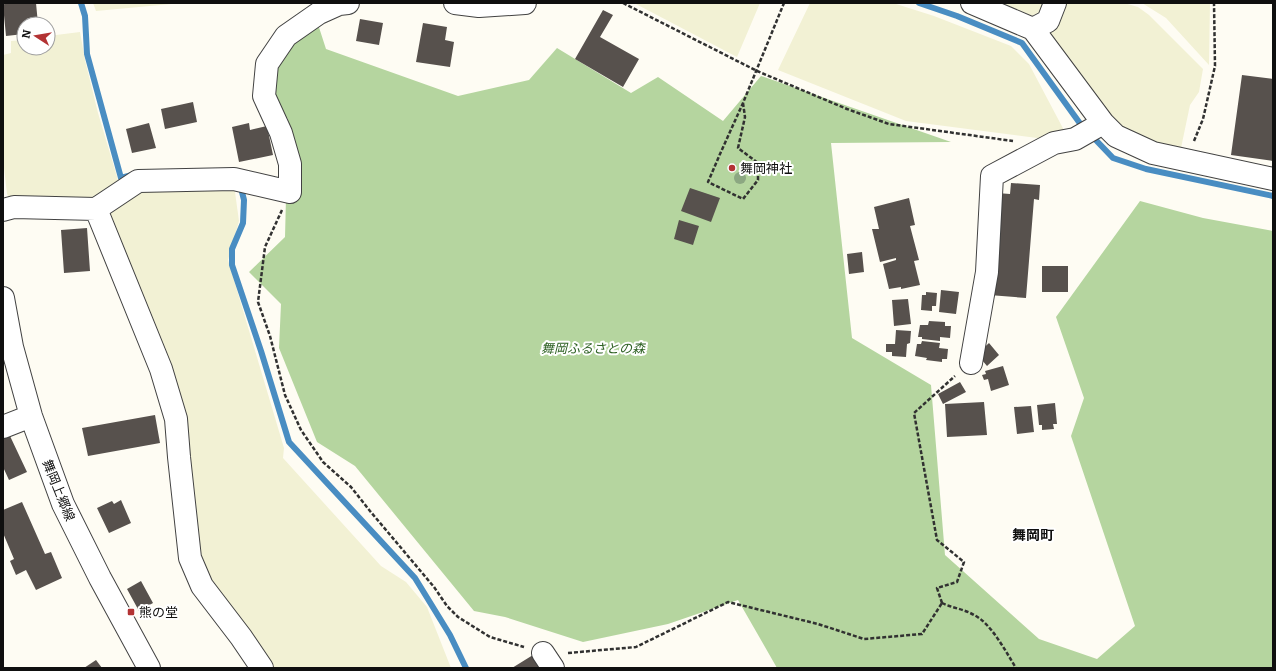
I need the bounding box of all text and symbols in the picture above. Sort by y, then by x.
north arrow [16,16,56,56]
text: N [19,28,34,40]
place label: 舞岡神社 [740,161,792,176]
marker: 舞岡神社 [727,163,737,173]
park label: 舞岡ふるさとの森 [541,341,647,356]
street label: 舞岡上郷線 [39,457,78,523]
district label: 舞岡町 [1012,527,1054,544]
place label: 熊の堂 [139,605,178,620]
marker: 熊の堂 [126,607,136,617]

